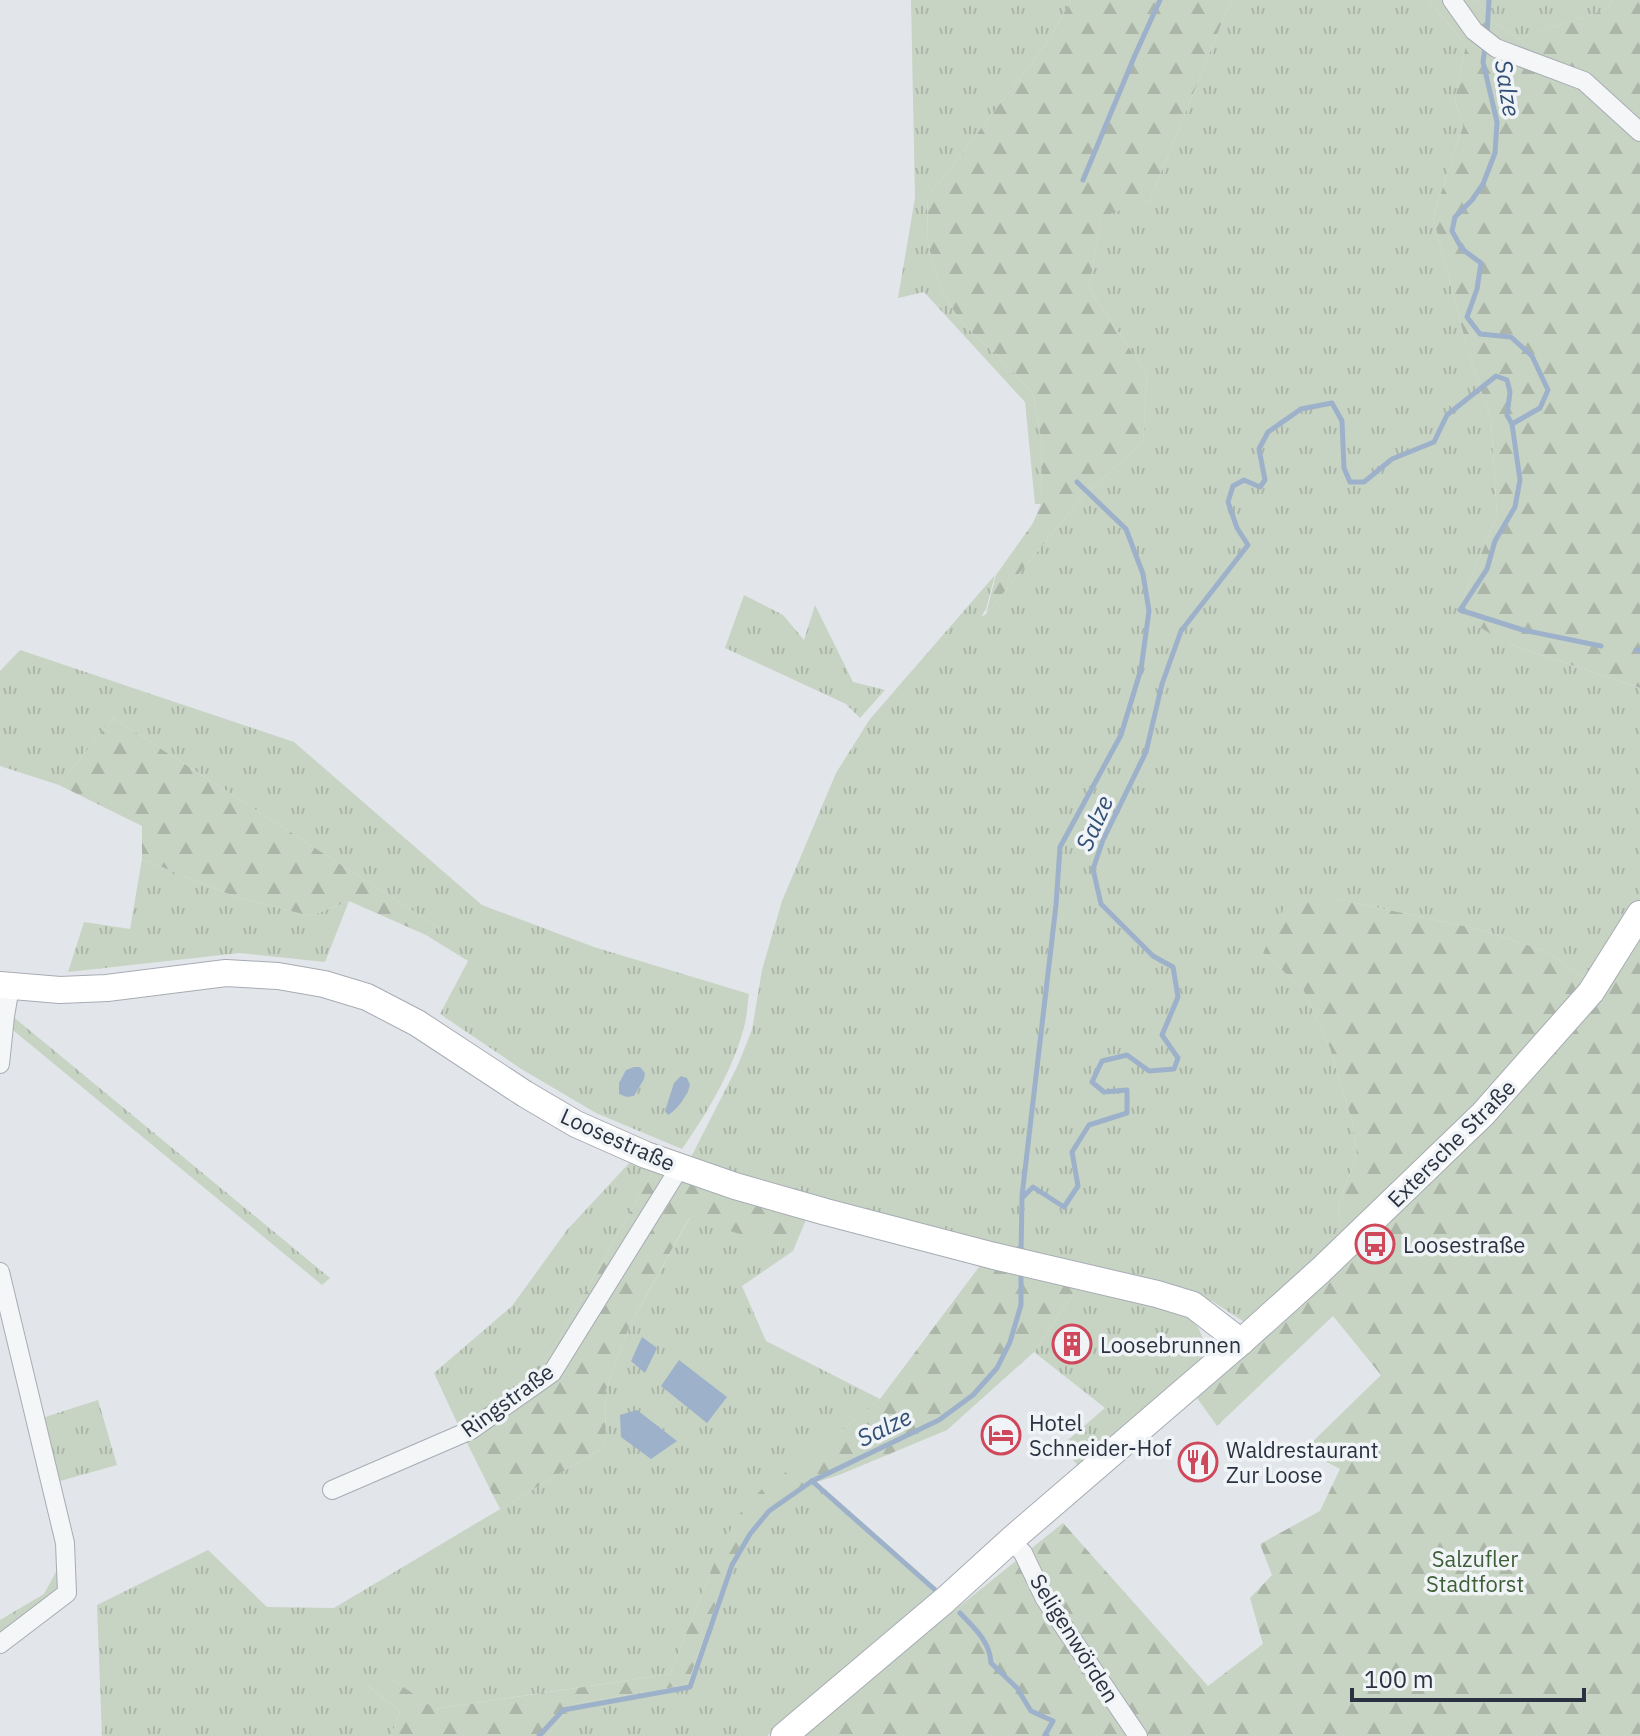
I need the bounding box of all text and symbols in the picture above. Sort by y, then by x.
water label: Salze [1488,57,1528,119]
water label: Salze [1068,790,1120,856]
street label: Extersche Straße [1381,1073,1521,1213]
street label: Loosestraße [556,1101,680,1177]
bus stop icon: Loosestraße [1354,1223,1396,1265]
place label: Loosestraße [1403,1230,1525,1259]
building icon: Loosebrunnen [1051,1323,1093,1365]
place label: Loosebrunnen [1100,1330,1241,1359]
street label: Ringstraße [455,1357,559,1443]
water label: Salze [851,1400,917,1454]
place label: Hotel Schneider-Hof [1029,1408,1172,1462]
hotel icon: Hotel Schneider-Hof [980,1414,1022,1456]
place label: Waldrestaurant Zur Loose [1226,1435,1378,1489]
restaurant icon: Waldrestaurant Zur Loose [1177,1441,1219,1483]
park label: Salzufler Stadtforst [1426,1544,1524,1598]
street label: Seligenwörden [1024,1568,1126,1708]
scale bar [1352,1652,1584,1702]
text: 100 m [1364,1663,1434,1695]

